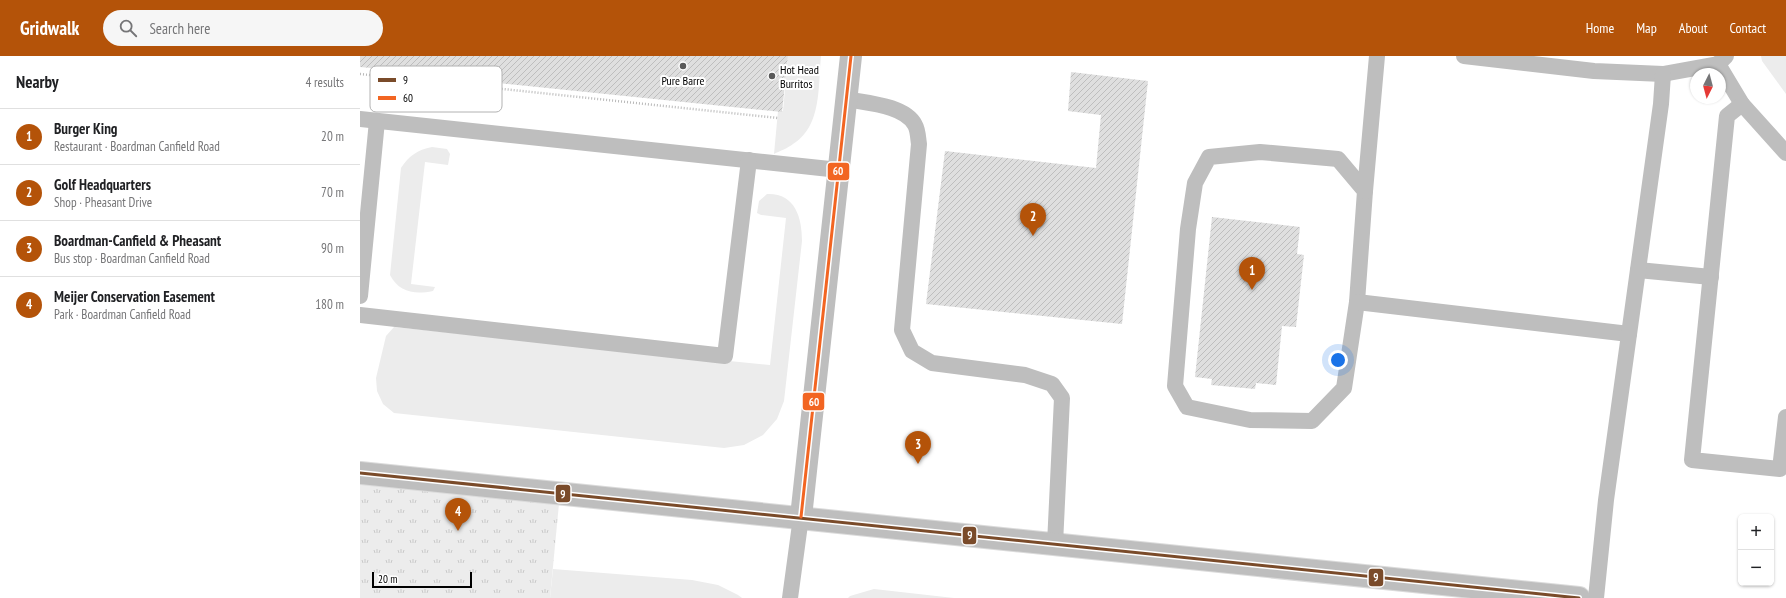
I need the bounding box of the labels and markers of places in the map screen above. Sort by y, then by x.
marker: Pure Barre [678,61,688,71]
place label: Hot Head Burritos [780,62,819,91]
marker: Hot Head Burritos [767,71,777,81]
place label: Pure Barre [661,73,705,88]
pin: 2 [1020,203,1046,236]
pin: 1 [1239,257,1265,290]
pin: 3 [905,431,931,464]
pin: 4 [445,498,471,531]

